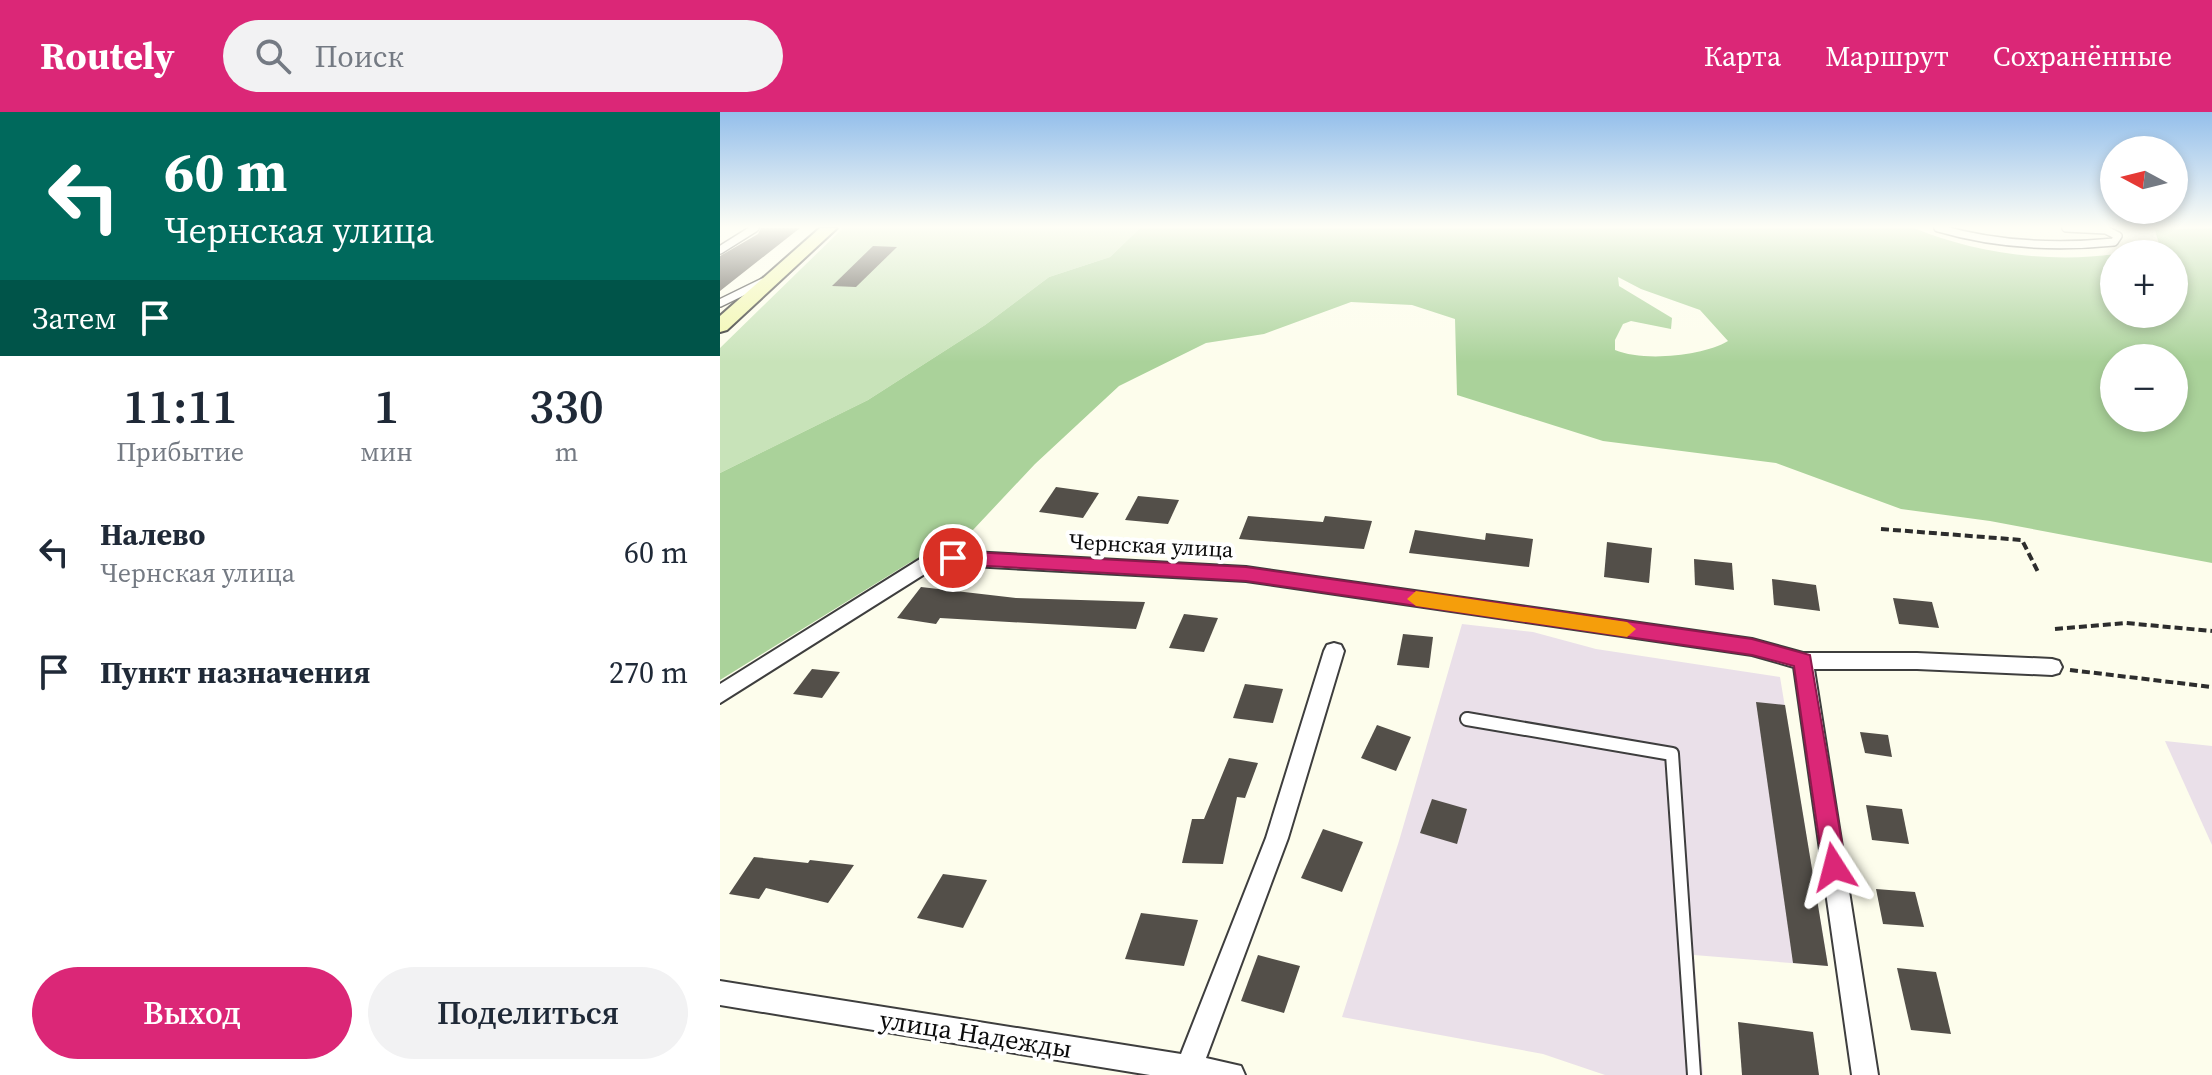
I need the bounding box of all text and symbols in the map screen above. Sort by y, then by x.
search box [223,20,783,92]
text: Routely [40,30,175,82]
icon: search [251,34,295,78]
text: Поиск [315,36,404,77]
text: Карта [1704,37,1781,75]
text: Маршрут [1825,37,1949,75]
text: Сохранённые [1993,37,2172,75]
text: 60 m [164,133,287,210]
north arrow [2100,136,2188,224]
map controls [2100,136,2188,432]
icon: left [32,144,136,248]
text: Чернская улица [164,206,434,255]
button: + [2100,240,2188,328]
icon: arrive [133,296,177,340]
text: Затем [32,298,117,339]
button: − [2100,344,2188,432]
text: 11:11 [123,373,237,439]
text: 1 [374,373,399,439]
text: 330 [529,373,604,439]
text: Прибытие [116,434,244,470]
text: мин [360,434,413,470]
text: m [555,434,578,470]
text: Налево [100,514,205,555]
pin [919,524,987,592]
street label: Чернская улица [1068,526,1235,564]
icon: left [32,530,76,574]
text: 60 m [624,532,688,573]
icon: arrive [931,536,975,580]
text: Чернская улица [100,555,295,591]
icon: arrive [32,650,76,694]
text: Пункт назначения [100,652,370,693]
text: 270 m [609,652,688,693]
position arrow [1792,825,1876,909]
button: Выход [32,967,352,1059]
button: Поделиться [368,967,688,1059]
street label: улица Надежды [877,1001,1075,1067]

